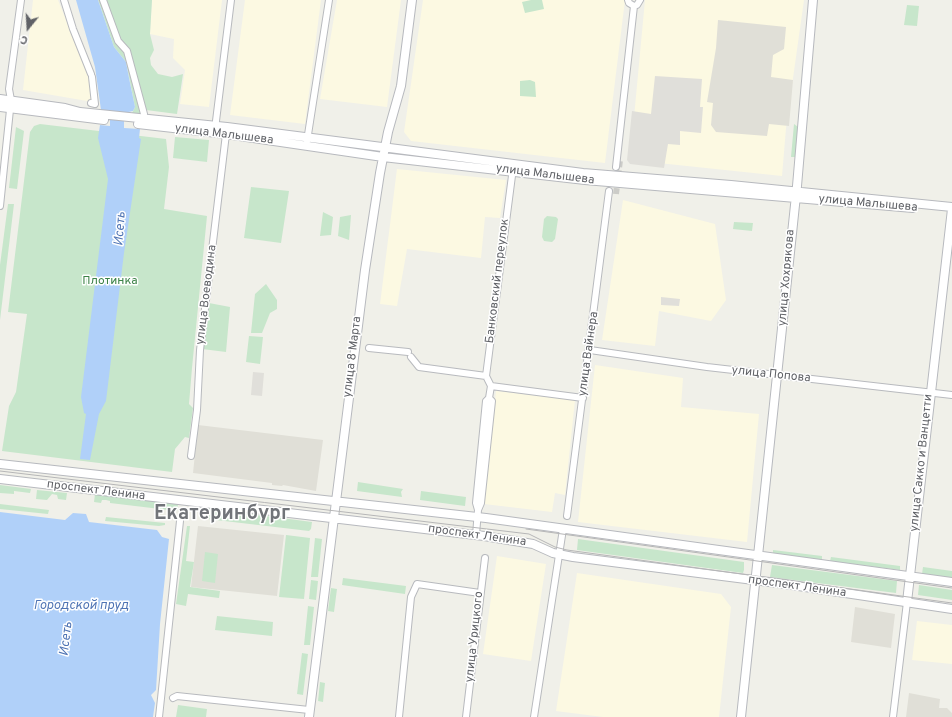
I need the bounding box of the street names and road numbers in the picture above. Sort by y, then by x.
street label: улица Малышева [174,122,274,148]
street label: улица Малышева [495,162,595,188]
street label: улица Малышева [818,193,918,215]
street label: Банковский переулок [483,218,513,344]
street label: улица Хохрякова [776,229,798,327]
street label: улица Воеводина [194,244,220,346]
street label: улица Вайнера [576,311,602,397]
street label: улица 8 Марта [341,316,365,398]
street label: улица Попова [731,364,811,386]
street label: улица Сакко и Ванцетти [908,393,936,533]
street label: проспект Ленина [46,478,146,504]
street label: проспект Ленина [427,522,527,550]
street label: проспект Ленина [747,573,847,601]
street label: улица Урицкого [463,591,487,683]

